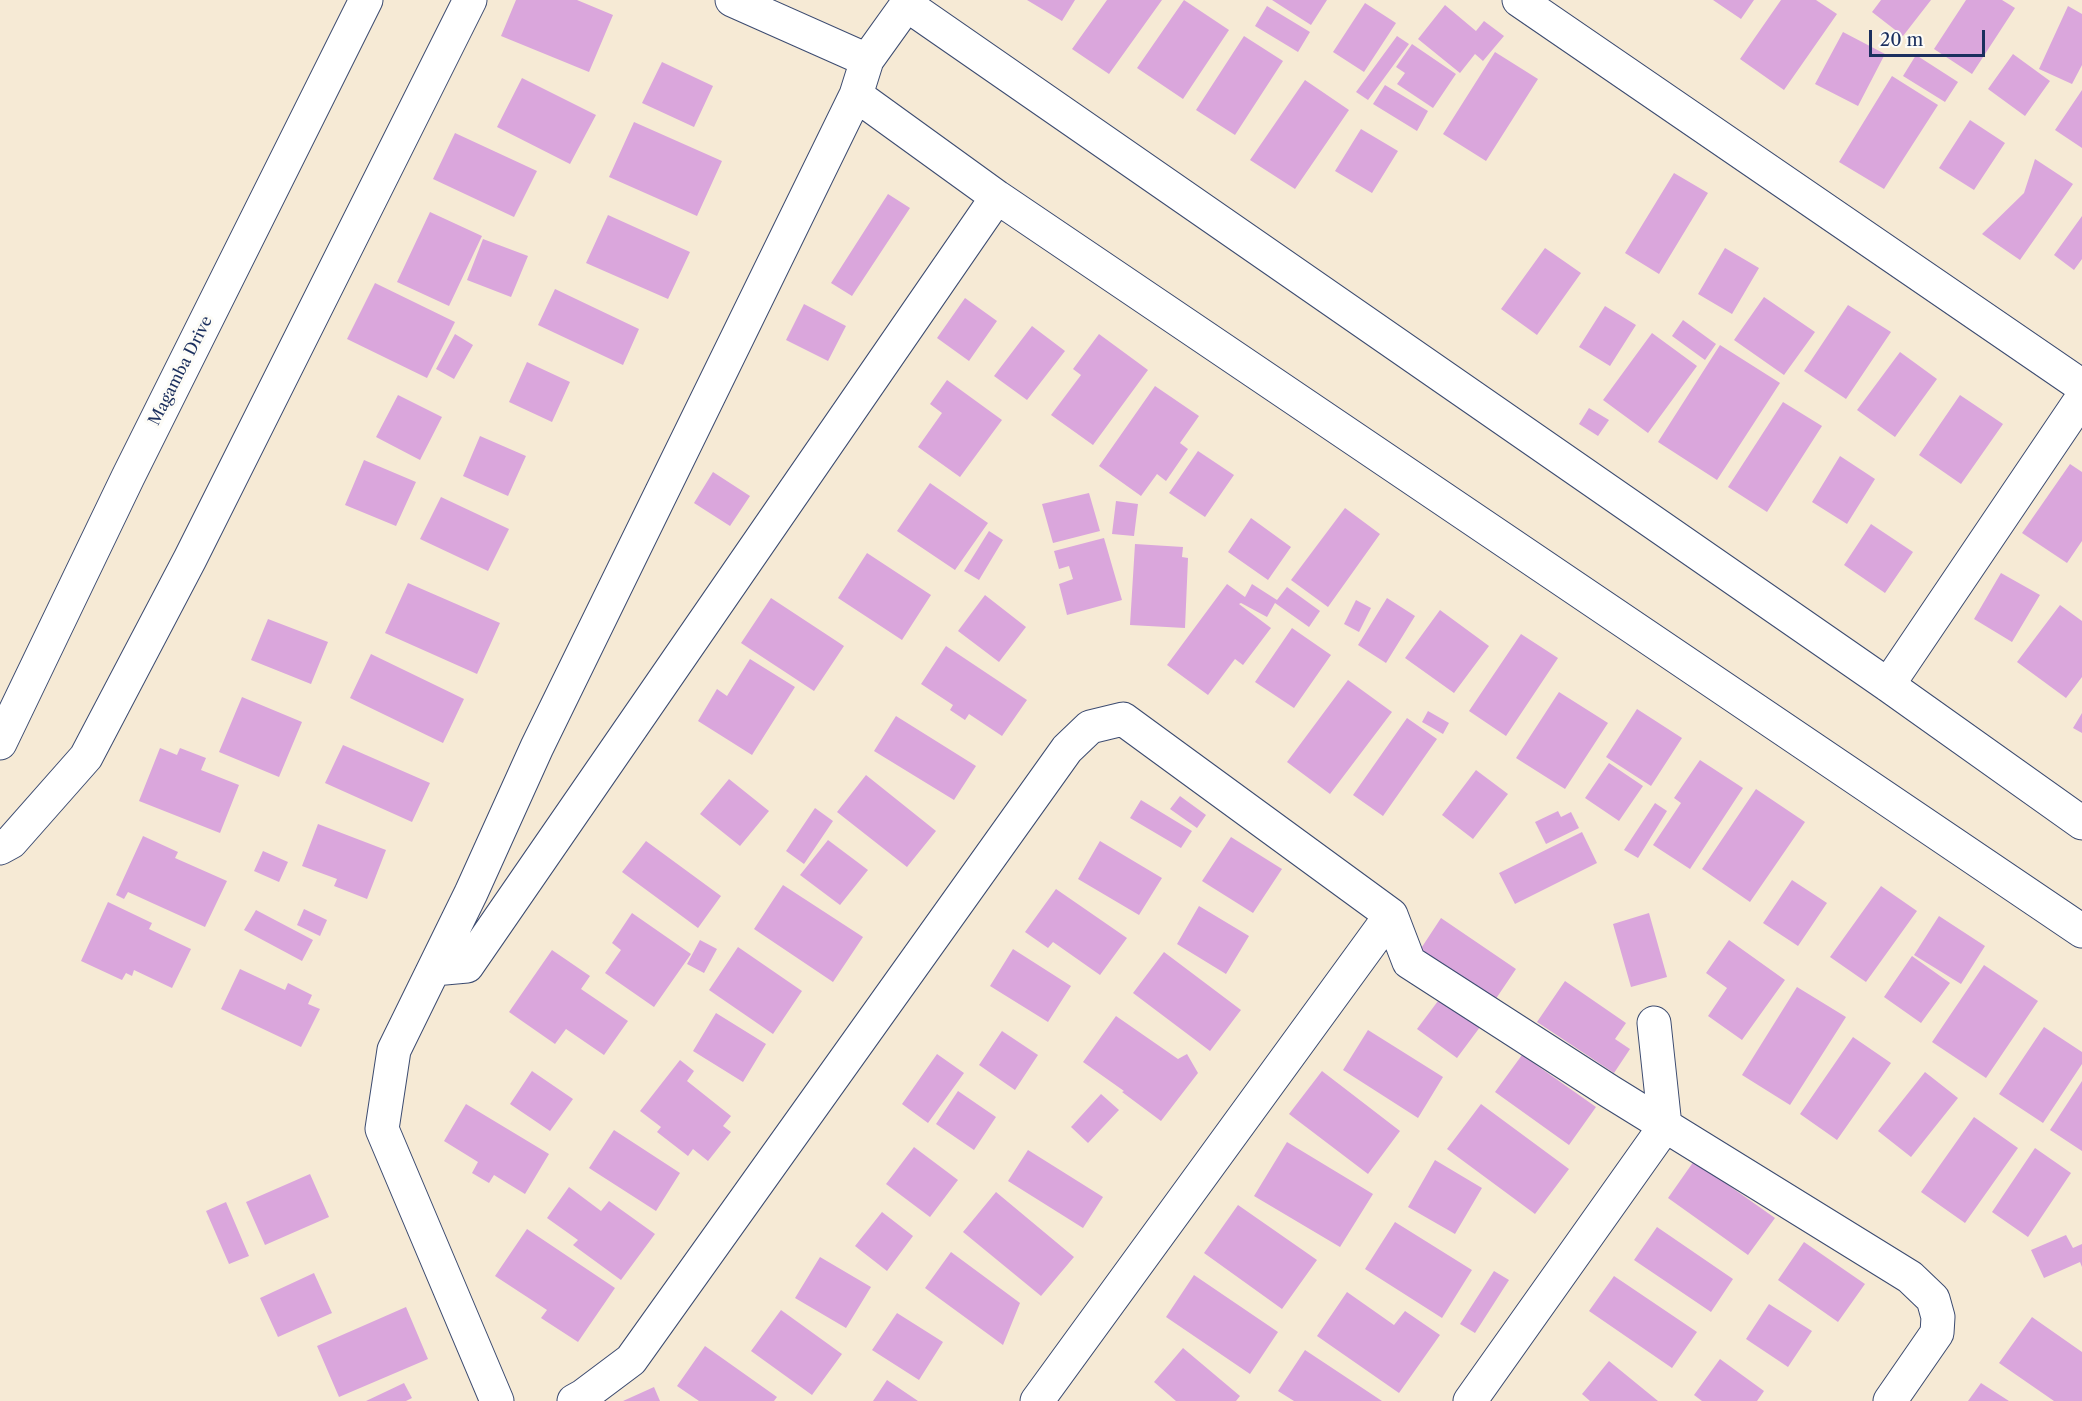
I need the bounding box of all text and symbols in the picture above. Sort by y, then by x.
scale bar [1872,18,1988,56]
text: 20 m [1880,29,1923,51]
street label: Magamba Drive [145,313,217,429]

